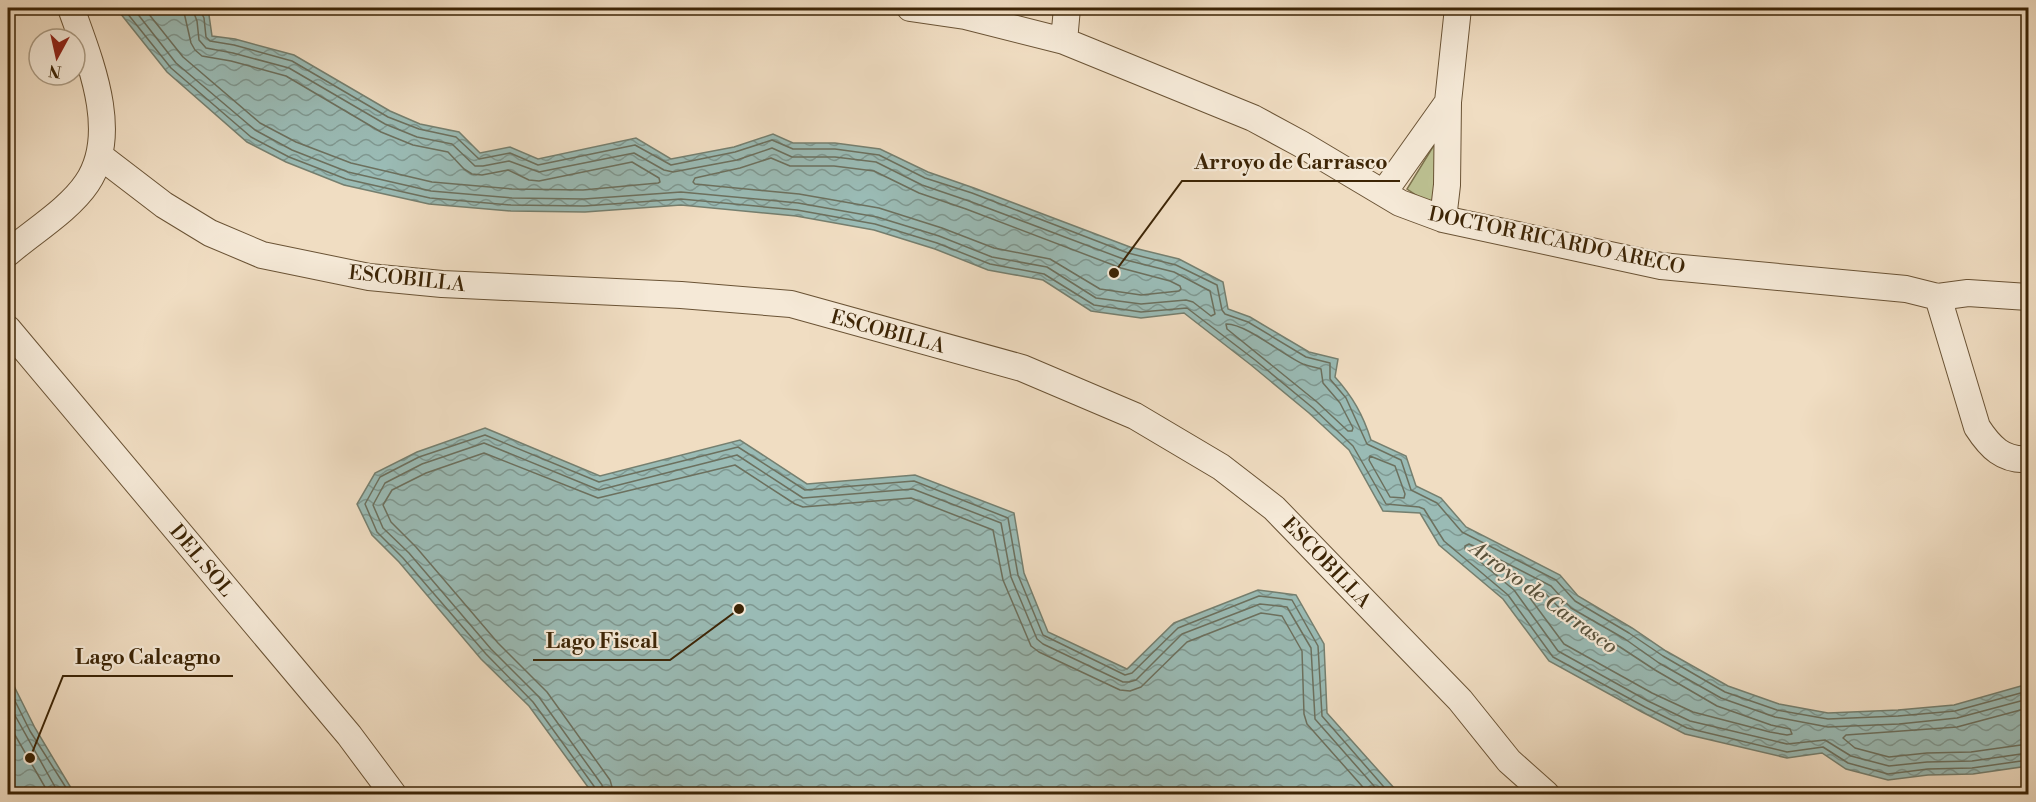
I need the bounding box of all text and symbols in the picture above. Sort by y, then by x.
north arrow [27,27,87,87]
text: N [47,60,63,82]
callout: Arroyo de Carrasco [1182,142,1400,181]
text: Arroyo de Carrasco [1193,150,1388,176]
street label: DOCTOR RICARDO ARECO [1426,202,1687,281]
street label: ESCOBILLA [347,261,468,298]
street label: ESCOBILLA [828,305,949,360]
street label: ESCOBILLA [1276,512,1377,615]
street label: DEL SOL [163,520,238,602]
water label: Arroyo de Carrasco [1463,534,1622,660]
callout: Lago Fiscal [533,621,670,660]
text: Lago Fiscal [546,629,658,655]
callout: Lago Calcagno [63,637,233,676]
text: Lago Calcagno [75,645,221,671]

